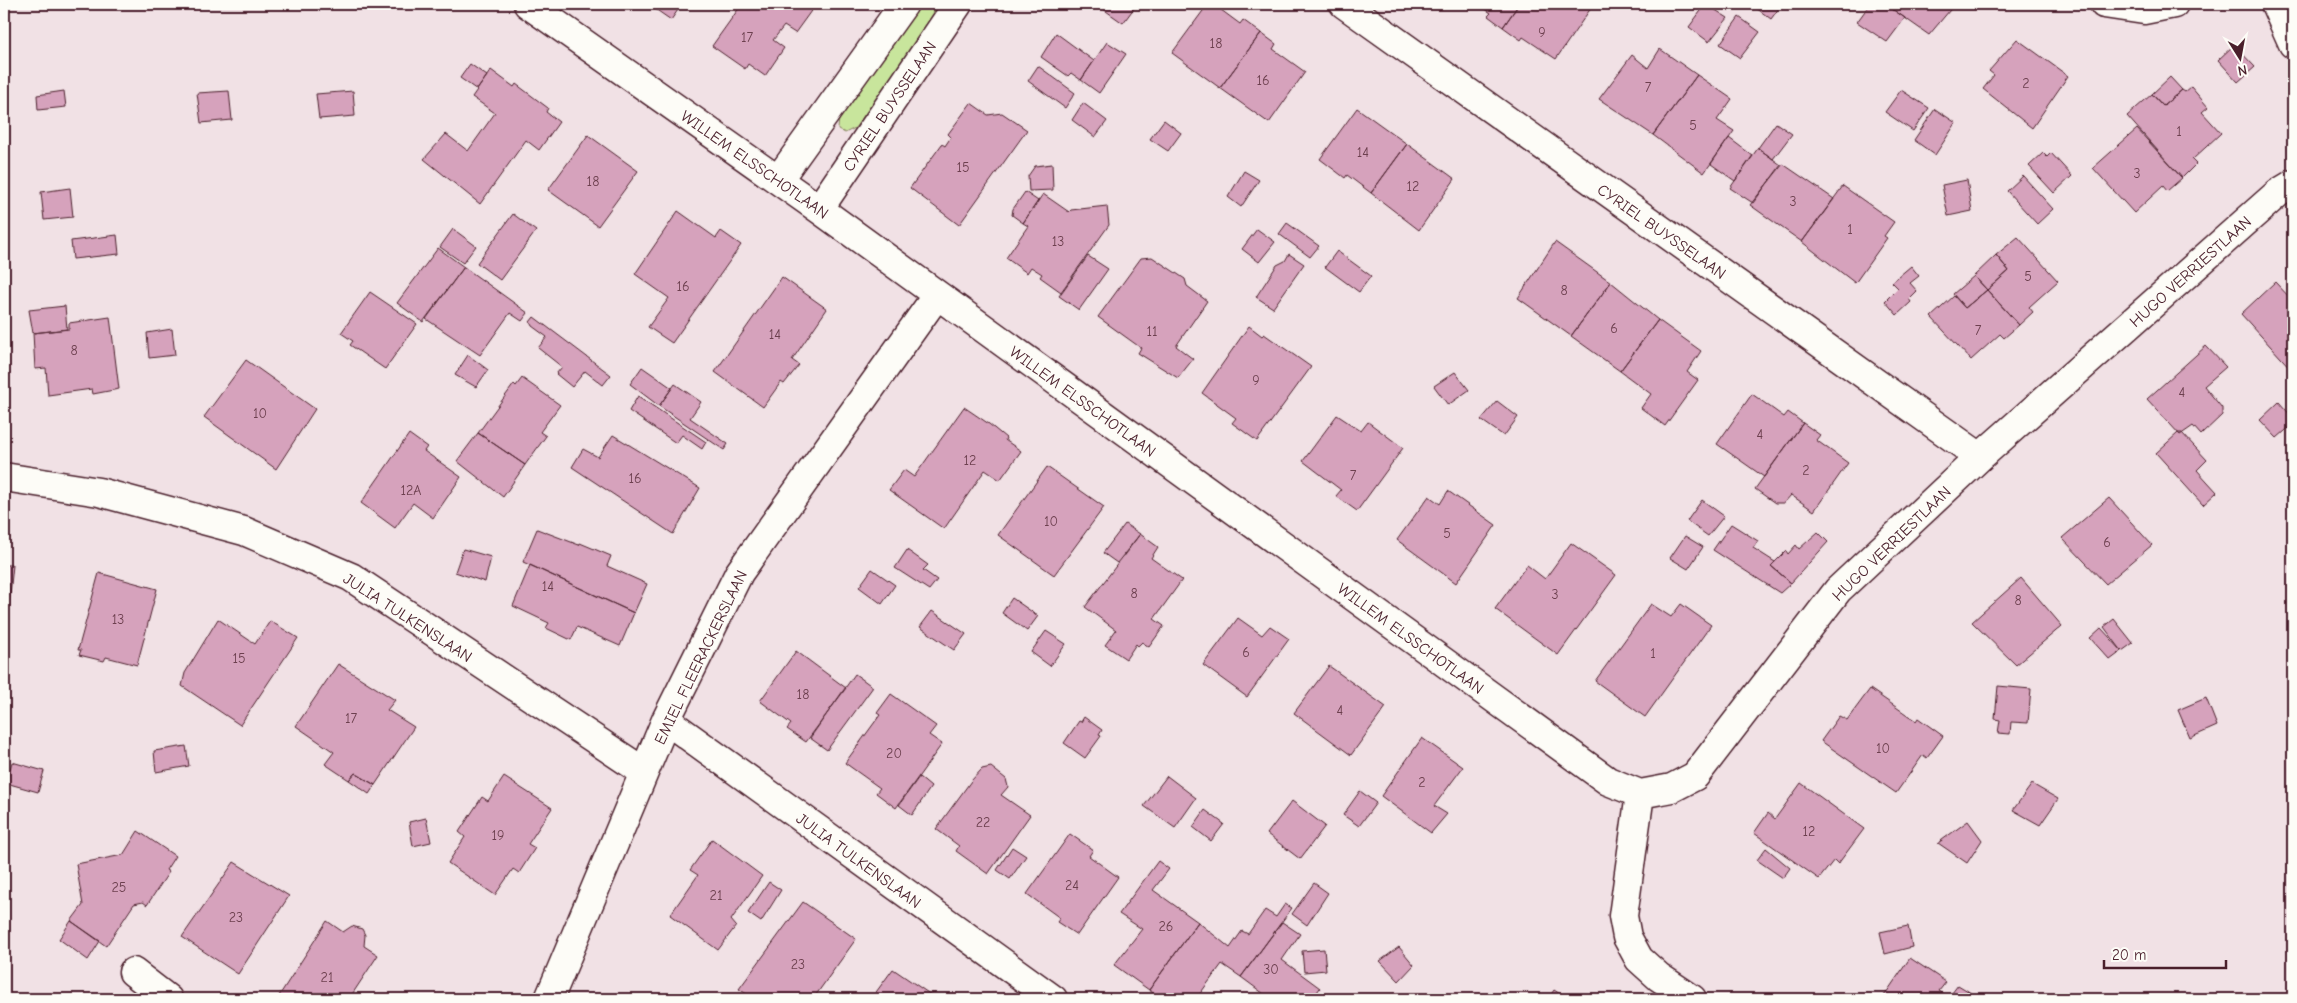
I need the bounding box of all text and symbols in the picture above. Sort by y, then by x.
house number: 9 [1538,24,1546,41]
house number: 17 [741,29,753,46]
north arrow [2214,32,2264,82]
house number: 18 [1210,35,1222,52]
street label: CYRIEL BUYSSELAAN [840,38,940,175]
text: N [2236,61,2248,79]
house number: 16 [1256,72,1270,89]
house number: 2 [2022,75,2030,92]
house number: 7 [1645,79,1652,96]
street label: WILLEM ELSSCHOTLAAN [677,107,832,223]
house number: 5 [1689,117,1697,134]
house number: 1 [2176,123,2182,140]
house number: 14 [1357,144,1369,161]
house number: 15 [956,159,970,176]
house number: 3 [2133,165,2141,182]
house number: 18 [587,173,599,190]
house number: 12 [1407,178,1419,195]
street label: CYRIEL BUYSSELAAN [1594,181,1729,283]
house number: 3 [1789,193,1797,210]
street label: HUGO VERRIESTLAAN [2126,212,2255,331]
house number: 1 [1847,221,1853,238]
house number: 13 [1052,233,1064,250]
house number: 5 [2024,268,2032,285]
house number: 16 [676,278,690,295]
house number: 8 [1560,282,1568,299]
house number: 6 [1610,320,1618,337]
house number: 7 [1975,322,1982,339]
house number: 11 [1146,323,1158,340]
house number: 14 [769,326,781,343]
house number: 8 [70,342,78,359]
street label: WILLEM ELSSCHOTLAAN [1006,343,1159,461]
house number: 9 [1252,372,1260,389]
house number: 4 [2179,384,2186,401]
house number: 10 [253,405,267,422]
house number: 4 [1757,426,1764,443]
house number: 12 [964,452,976,469]
house number: 2 [1802,462,1810,479]
house number: 7 [1350,467,1357,484]
house number: 16 [628,470,642,487]
house number: 12A [401,482,422,499]
street label: HUGO VERRIESTLAAN [1829,483,1954,605]
house number: 10 [1044,513,1058,530]
house number: 5 [1443,525,1451,542]
house number: 6 [2103,534,2111,551]
street label: EMIEL FLEERACKERSLAAN [651,567,751,747]
street label: JULIA TULKENSLAAN [340,570,475,666]
house number: 14 [542,578,554,595]
street label: WILLEM ELSSCHOTLAAN [1334,580,1487,698]
house number: 8 [1130,585,1138,602]
house number: 3 [1551,586,1559,603]
house number: 8 [2014,592,2022,609]
house number: 13 [112,611,124,628]
house number: 6 [1242,644,1250,661]
house number: 1 [1650,645,1656,662]
house number: 15 [232,650,246,667]
house number: 18 [797,686,809,703]
house number: 4 [1337,702,1344,719]
house number: 17 [345,710,357,727]
house number: 10 [1876,740,1890,757]
house number: 20 [886,745,902,762]
house number: 2 [1418,774,1426,791]
street label: JULIA TULKENSLAAN [793,810,924,912]
house number: 22 [976,814,990,831]
house number: 12 [1803,823,1815,840]
house number: 19 [492,827,504,844]
house number: 24 [1065,877,1079,894]
house number: 25 [112,879,126,896]
house number: 21 [710,887,722,904]
house number: 23 [229,909,243,926]
house number: 26 [1159,918,1173,935]
scale bar [2104,938,2227,970]
text: 20 m [2112,946,2146,964]
house number: 23 [791,956,805,973]
house number: 30 [1263,961,1279,978]
house number: 21 [321,969,333,986]

